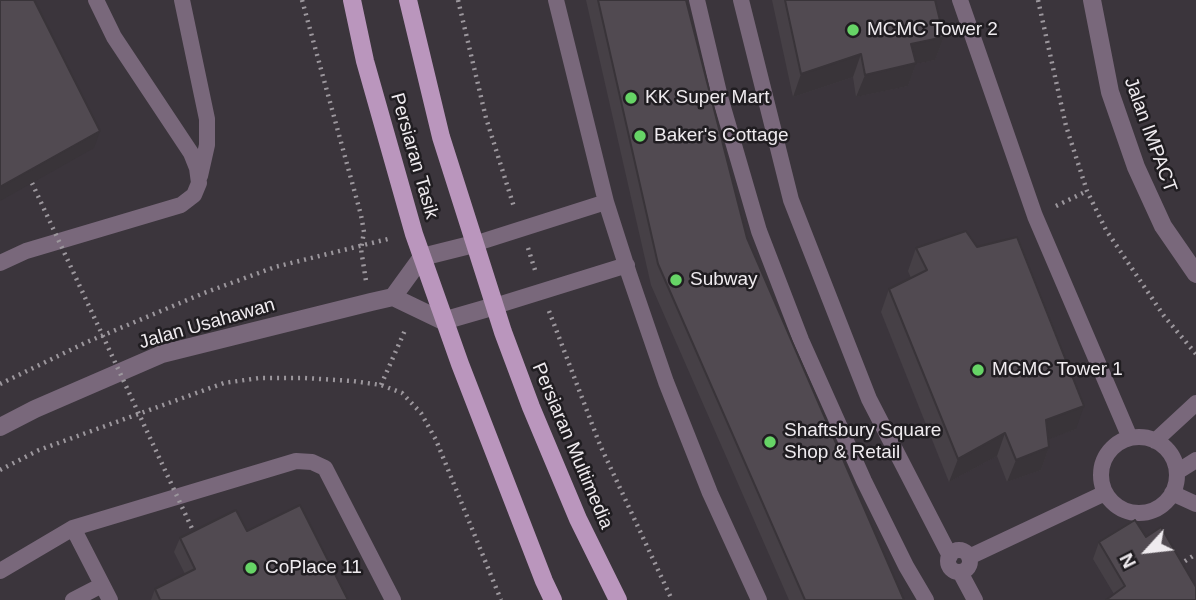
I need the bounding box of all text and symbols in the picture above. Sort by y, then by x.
place label: MCMC Tower 2 [867,19,998,41]
marker: MCMC Tower 2 [845,22,861,38]
street label: Jalan IMPACT [1119,74,1181,196]
place label: KK Super Mart [645,87,770,109]
street label: Persiaran Tasik [385,90,443,222]
marker: KK Super Mart [623,90,639,106]
place label: Baker's Cottage [654,125,789,147]
marker: Baker's Cottage [632,128,648,144]
place label: Subway [690,269,758,291]
marker: Subway [668,272,684,288]
street label: Jalan Usahawan [136,294,278,354]
street label: Persiaran Multimedia [527,359,617,533]
place label: MCMC Tower 1 [992,359,1123,381]
marker: MCMC Tower 1 [970,362,986,378]
place label: Shaftsbury Square Shop & Retail [784,420,941,464]
marker: Shaftsbury Square Shop & Retail [762,434,778,450]
north arrow [1112,516,1182,586]
text: N [1115,550,1140,572]
place label: CoPlace 11 [265,557,362,579]
marker: CoPlace 11 [243,560,259,576]

